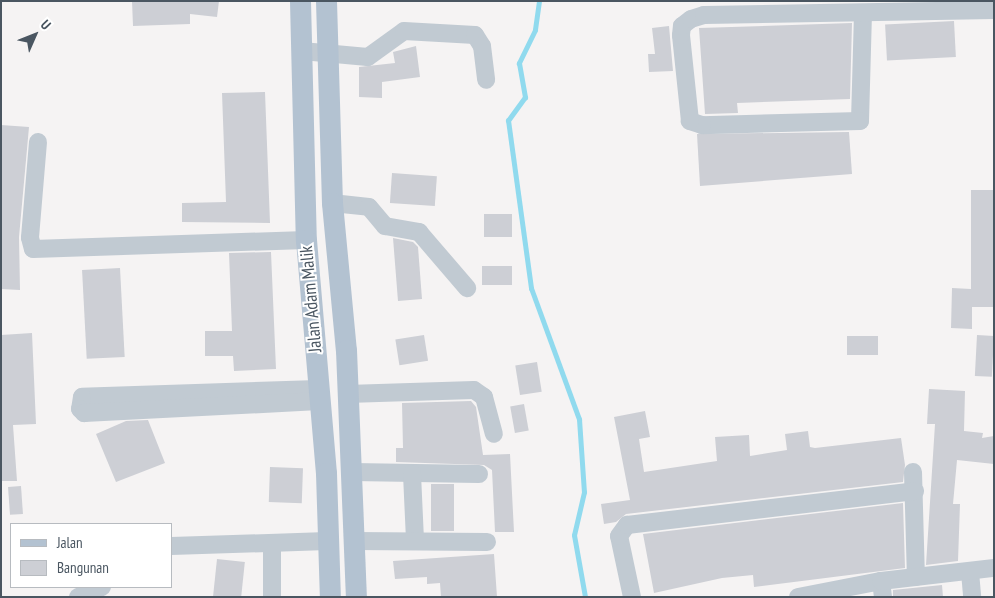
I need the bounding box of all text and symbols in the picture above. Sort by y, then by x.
north arrow [10,10,60,60]
text: U [37,16,55,33]
street label: Jalan Adam Malik [296,245,326,353]
legend [10,523,172,588]
text: Jalan [57,533,83,552]
text: Bangunan [57,558,109,577]

